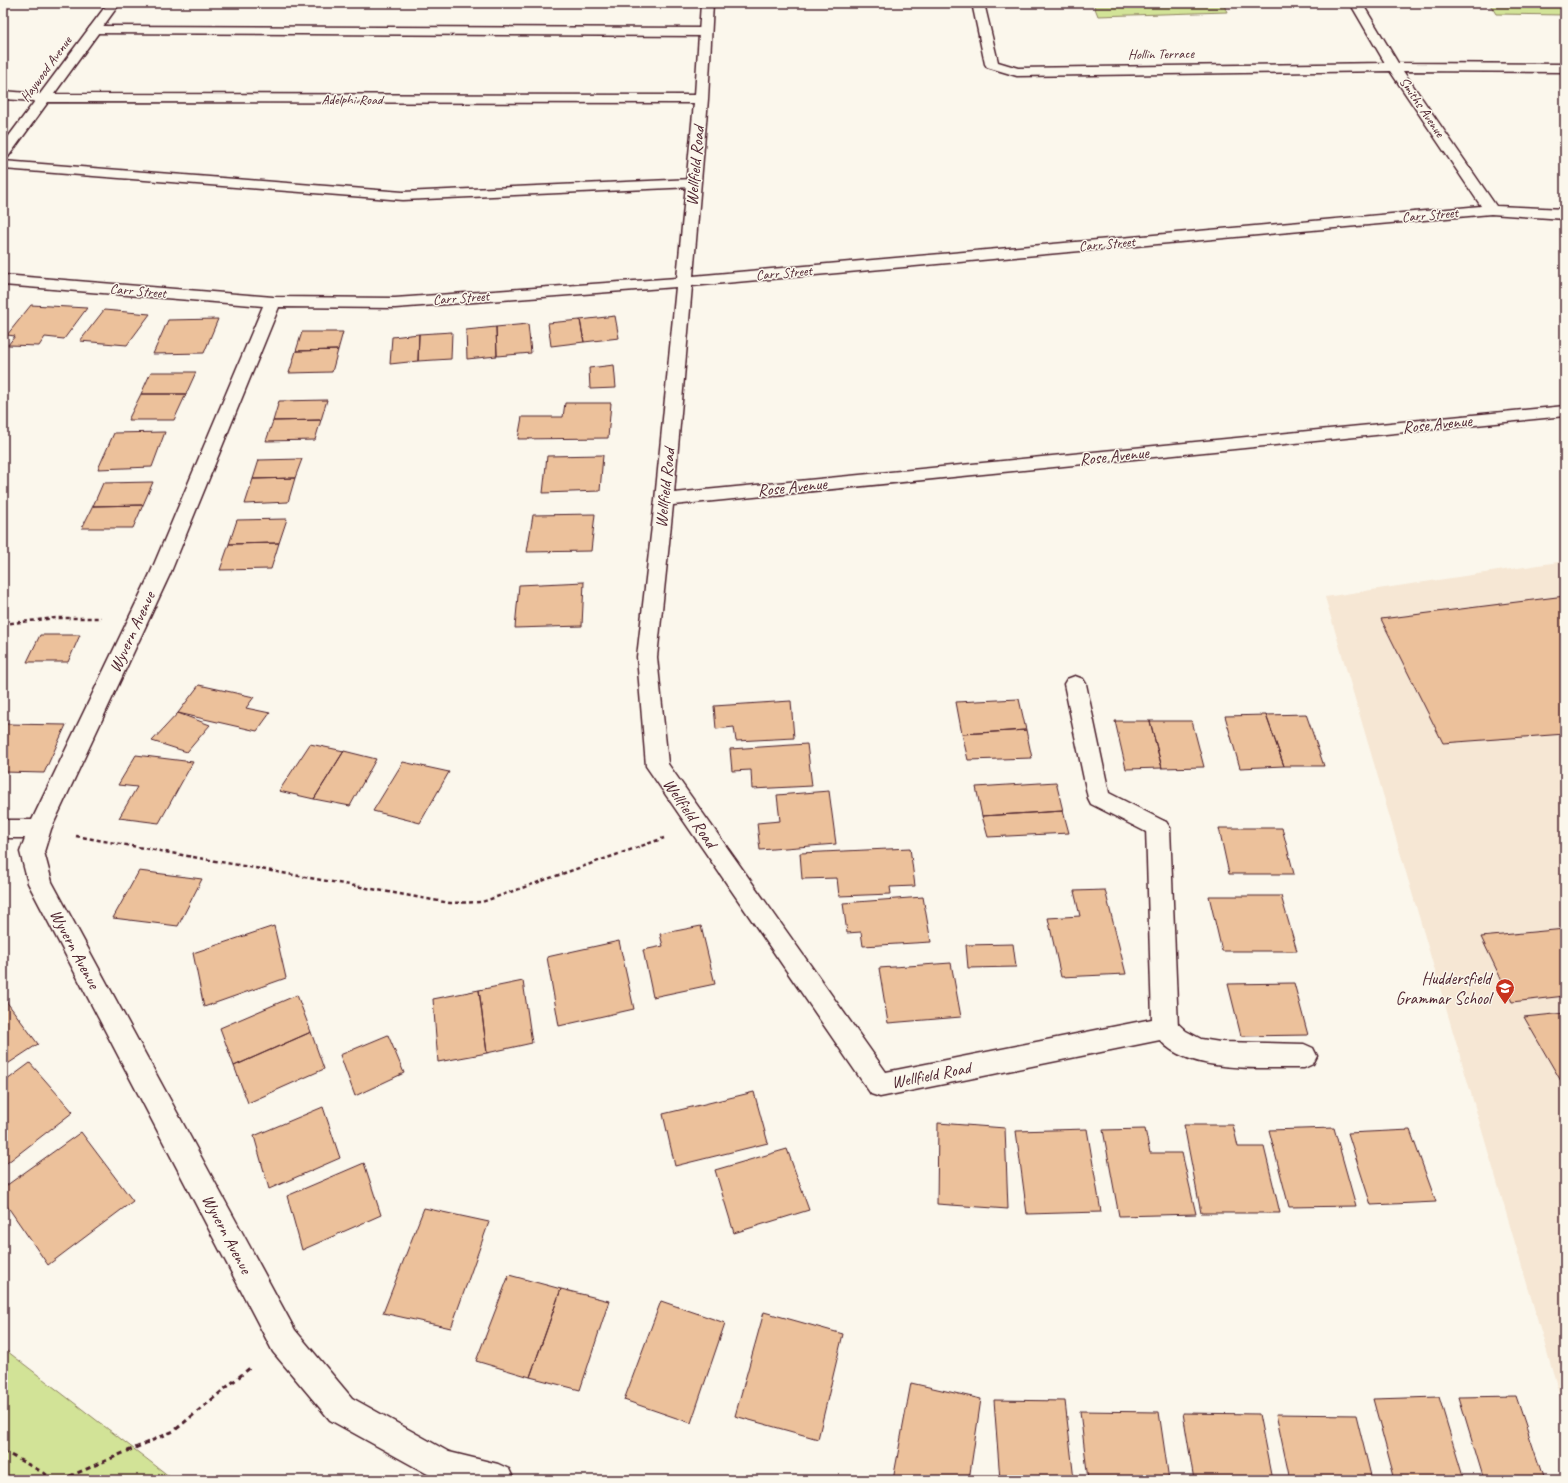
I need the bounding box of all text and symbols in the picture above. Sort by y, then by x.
street label: Haywood Avenue [17,32,76,105]
street label: Hollin Terrace [1128,45,1196,63]
street label: Smiths Avenue [1396,74,1449,141]
street label: Adelphi Road [321,91,385,108]
street label: Wellfield Road [681,122,709,207]
street label: Carr Street [1401,204,1460,226]
street label: Carr Street [1078,233,1137,255]
street label: Carr Street [755,262,814,284]
street label: Carr Street [109,280,168,302]
street label: Carr Street [432,287,491,308]
street label: Rose Avenue [1401,410,1474,438]
street label: Rose Avenue [1078,442,1151,470]
street label: Wellfield Road [650,444,680,529]
street label: Rose Avenue [756,473,829,501]
street label: Wyvern Avenue [104,587,160,676]
street label: Wellfield Road [658,774,723,854]
street label: Wyvern Avenue [45,906,105,993]
place label: Huddersfield Grammar School [1395,968,1494,1009]
school or university icon: Huddersfield Grammar School [1494,977,1516,1005]
street label: Wellfield Road [890,1056,975,1093]
street label: Wyvern Avenue [197,1191,257,1278]

